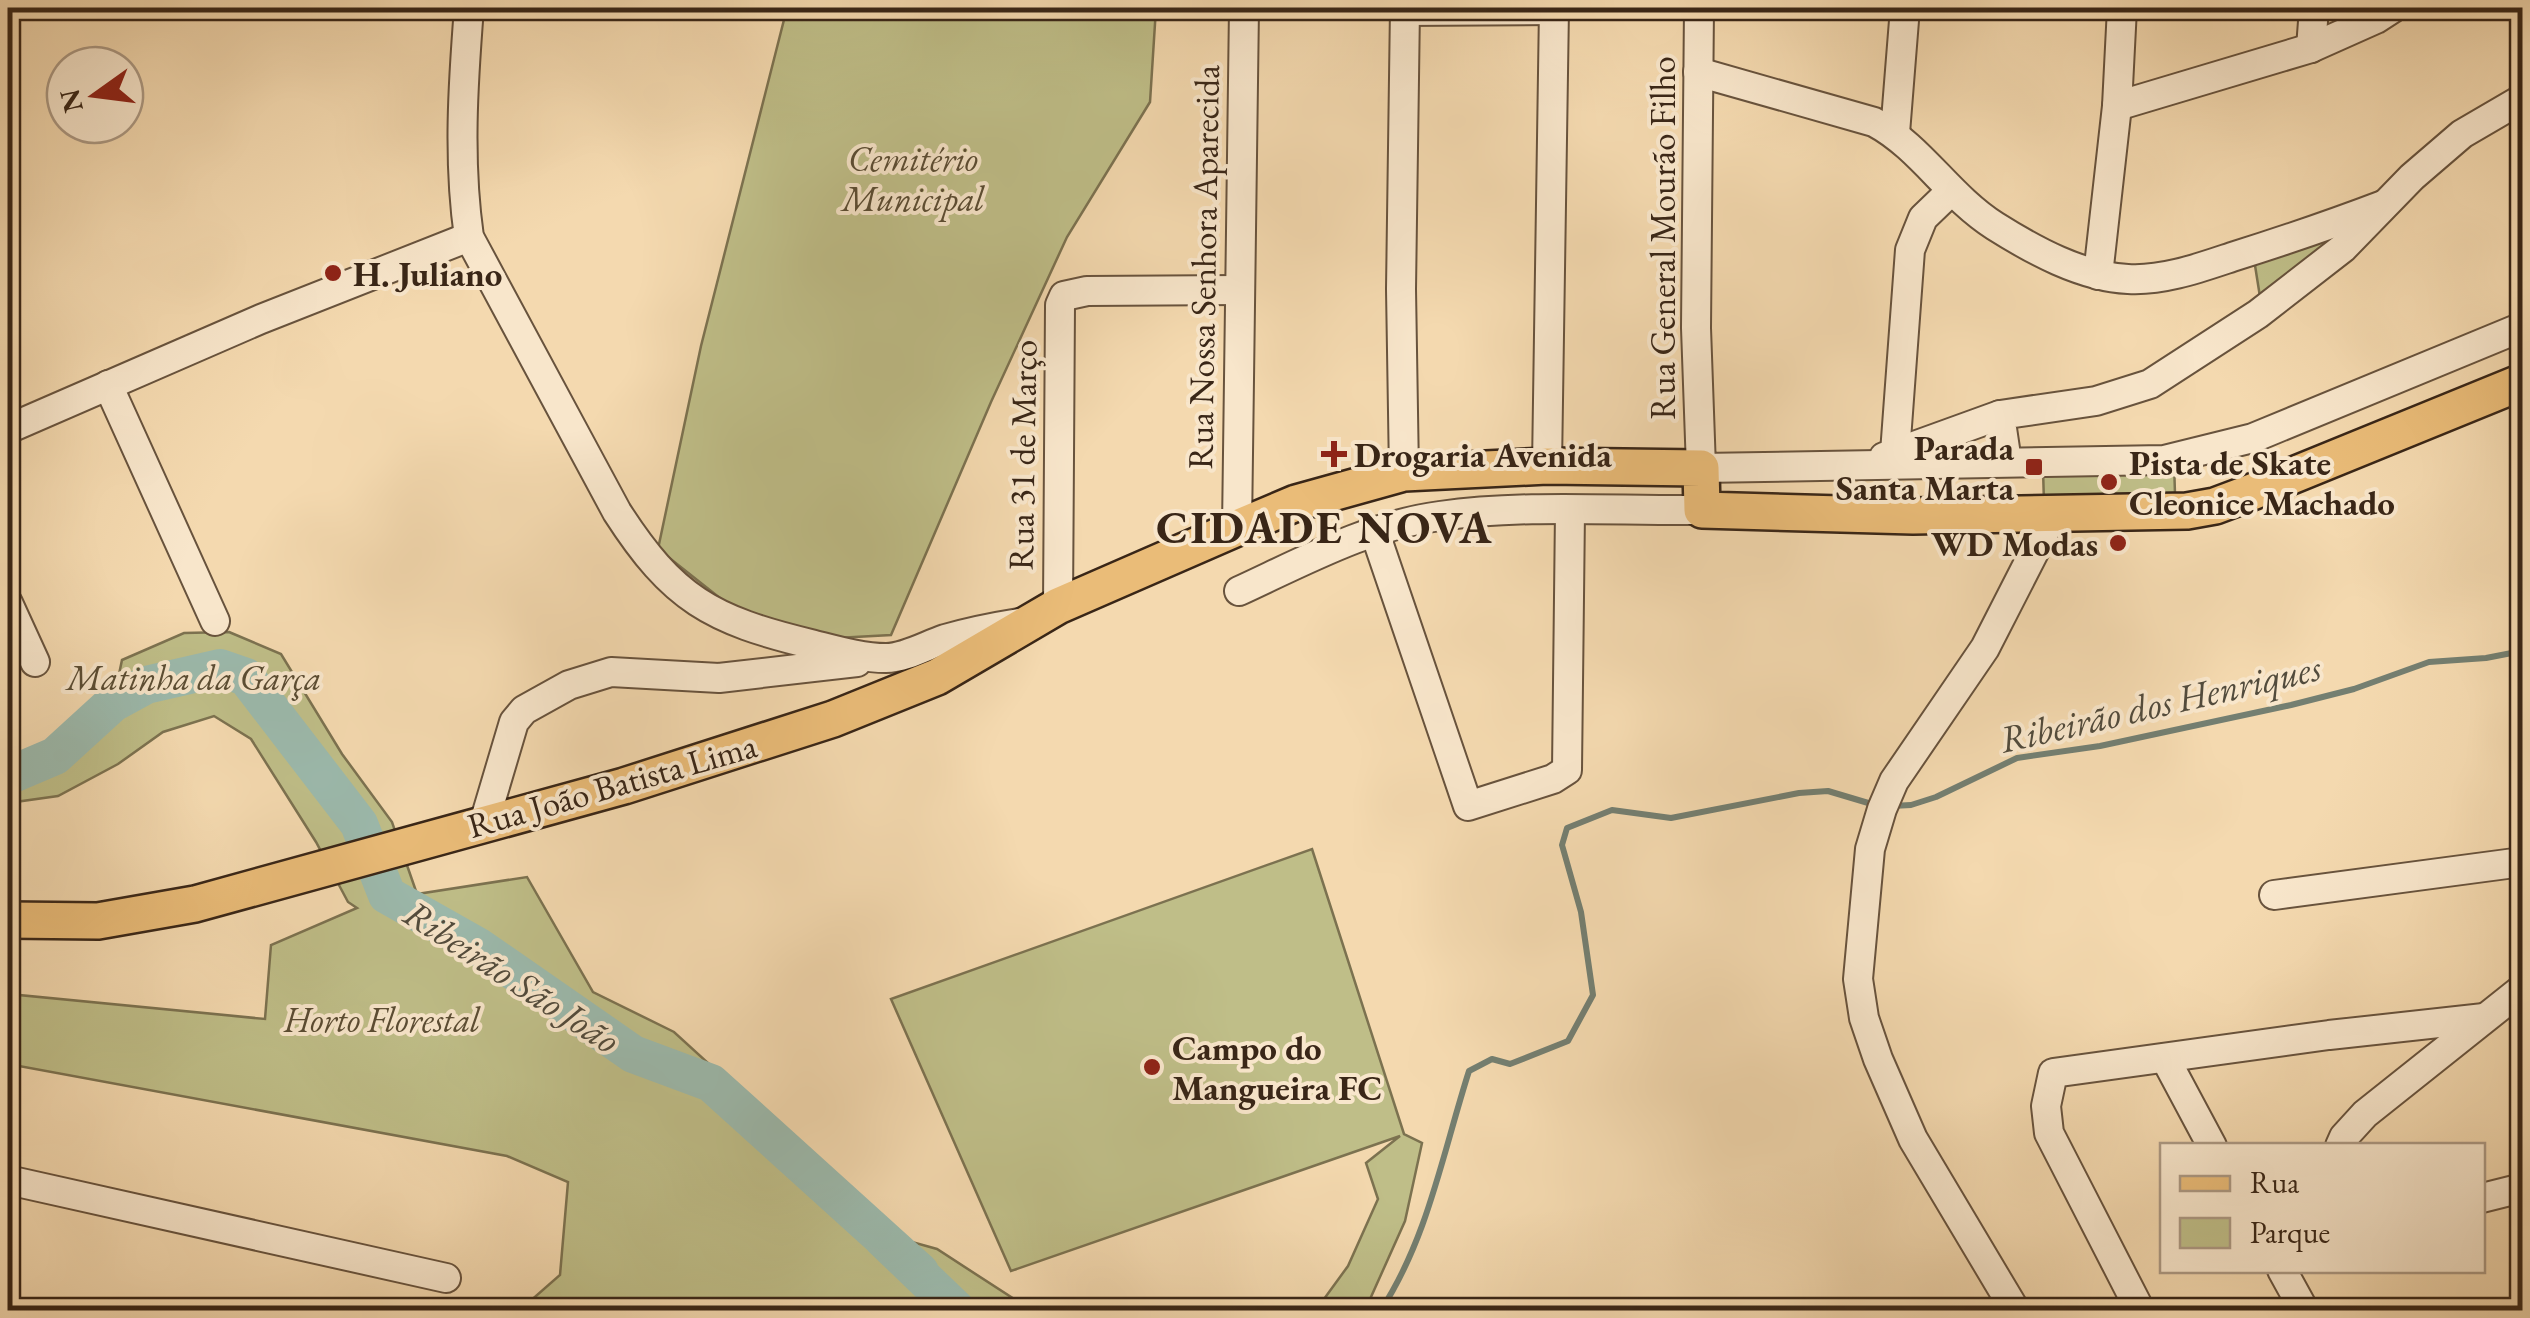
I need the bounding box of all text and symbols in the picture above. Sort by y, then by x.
north arrow [45,45,145,145]
street label: Rua General Mourão Filho [1640,56,1685,420]
street label: Rua Nossa Senhora Aparecida [1177,64,1229,470]
text: N [50,85,91,116]
park label: Cemitério Municipal [840,136,985,222]
place label: H. Juliano [353,251,502,296]
marker: H. Juliano [322,262,344,284]
street label: Rua 31 de Março [997,339,1047,571]
place label: Parada Santa Marta [1836,425,2015,510]
place label: Drogaria Avenida [1354,432,1613,477]
place label: Pista de Skate Cleonice Machado [2129,440,2395,525]
marker: Drogaria Avenida [1323,443,1345,465]
marker: Parada Santa Marta [2023,456,2045,478]
marker: Pista de Skate Cleonice Machado [2098,471,2120,493]
district label: CIDADE NOVA [1156,498,1494,556]
place label: WD Modas [1931,521,2098,566]
marker: WD Modas [2107,532,2129,554]
water label: Ribeirão dos Henriques [1995,642,2326,764]
park label: Matinha da Garça [64,655,322,701]
street label: Rua João Batista Lima [462,722,762,848]
water label: Ribeirão São João [395,888,629,1064]
park label: Horto Florestal [283,997,481,1042]
place label: Campo do Mangueira FC [1172,1025,1382,1110]
marker: Campo do Mangueira FC [1141,1056,1163,1078]
legend [2160,1143,2485,1273]
text: Rua [2250,1163,2299,1202]
text: Parque [2250,1213,2330,1252]

